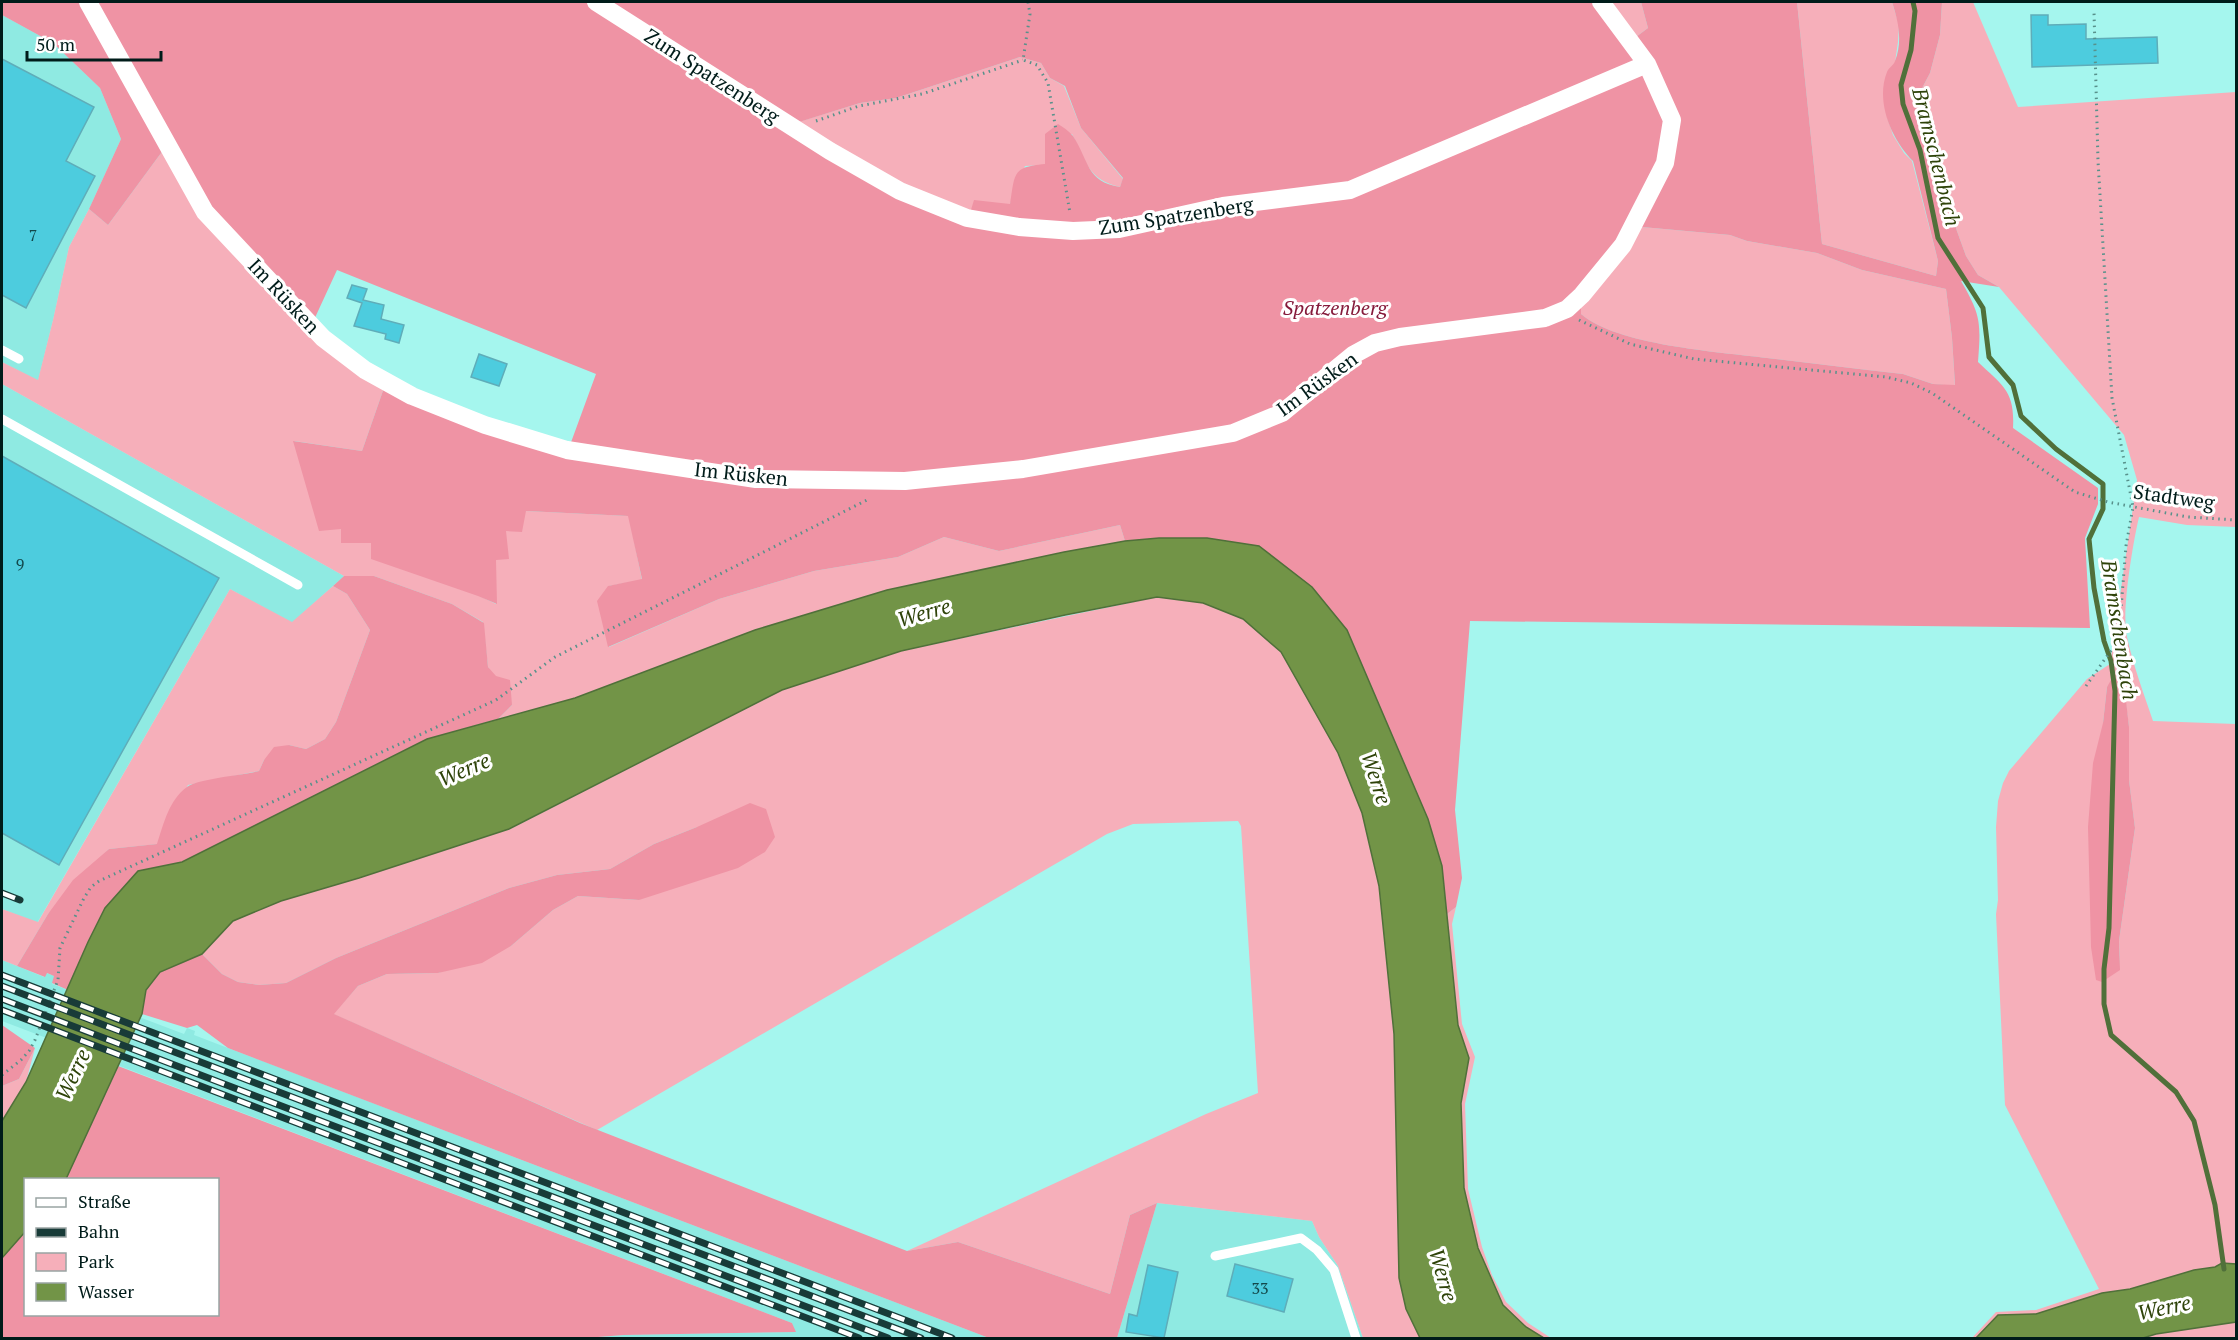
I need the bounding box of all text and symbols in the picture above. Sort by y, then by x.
street label: Zum Spatzenberg [640,22,785,130]
scale bar [27,24,160,62]
text: 50 m [36,32,76,56]
water label: Bramschenbach [1906,84,1968,229]
street label: Zum Spatzenberg [1097,190,1256,241]
house number: 7 [29,224,37,246]
street label: Im Rüsken [242,252,326,339]
park label: Spatzenberg [1283,294,1389,321]
street label: Im Rüsken [1271,345,1363,422]
street label: Im Rüsken [693,455,789,492]
street label: Stadtweg [2132,477,2217,516]
house number: 9 [16,553,24,575]
water label: Bramschenbach [2095,557,2145,702]
water label: Werre [894,591,954,633]
water label: Werre [433,745,494,792]
water label: Werre [1355,748,1399,808]
water label: Werre [48,1044,96,1105]
legend [24,1178,219,1316]
text: Straße [78,1189,131,1213]
text: Bahn [78,1219,120,1243]
water label: Werre [1423,1245,1465,1305]
text: Park [78,1249,115,1273]
house number: 33 [1251,1277,1269,1299]
text: Wasser [78,1279,134,1303]
water label: Werre [2135,1288,2193,1326]

